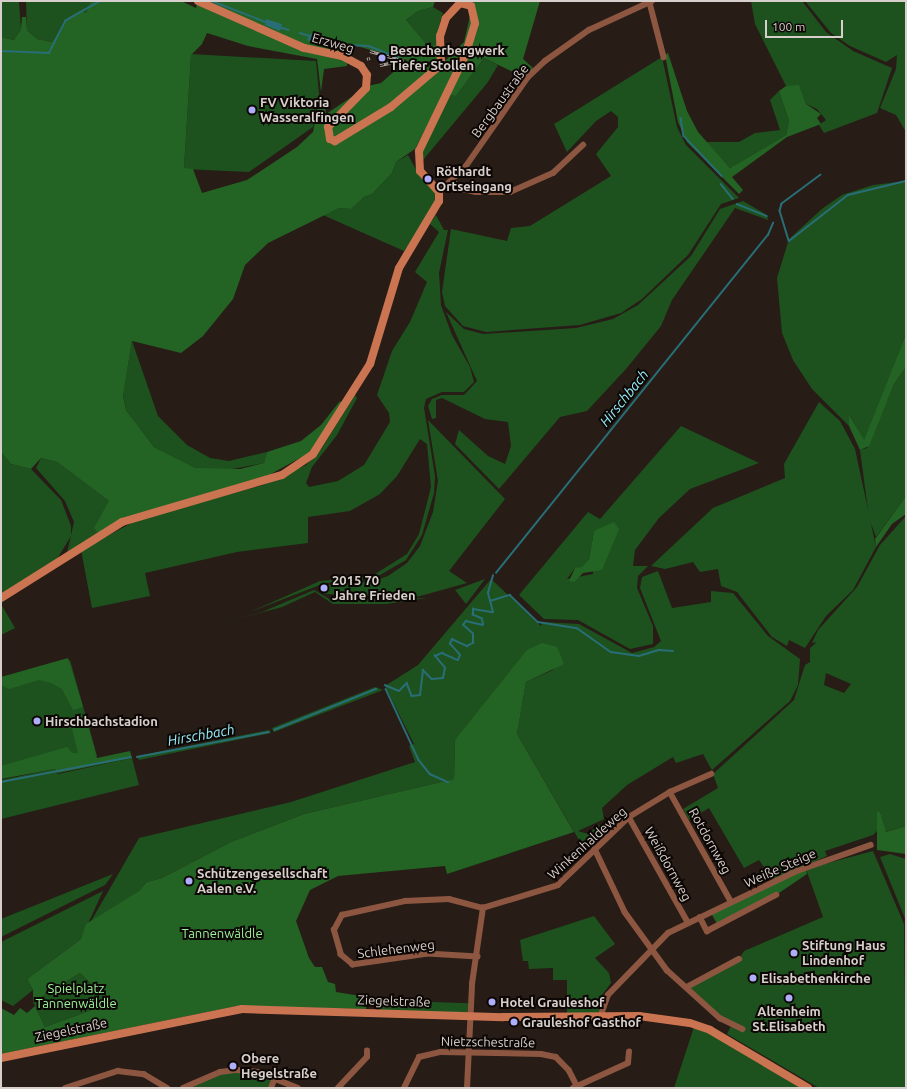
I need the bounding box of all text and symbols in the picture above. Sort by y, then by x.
scale bar [767,12,845,38]
text: 100 m [772,20,805,33]
street label: Erzweg [310,30,356,56]
place label: Besucherbergwerk Tiefer Stollen [390,43,505,74]
marker: Besucherbergwerk Tiefer Stollen [377,53,387,63]
street label: Bergbaustraße [468,61,532,141]
place label: FV Viktoria Wasseralfingen [260,95,354,126]
marker: FV Viktoria Wasseralfingen [247,105,257,115]
place label: Röthardt Ortseingang [436,164,512,195]
marker: Röthardt Ortseingang [423,174,433,184]
water label: Hirschbach [596,366,652,430]
place label: 2015 70 Jahre Frieden [332,573,416,604]
marker: 2015 70 Jahre Frieden [319,583,329,593]
place label: Hirschbachstadion [45,713,158,729]
marker: Hirschbachstadion [32,716,42,726]
water label: Hirschbach [166,721,236,749]
street label: Winkenhaldeweg [544,803,630,883]
street label: Rotdornweg [685,805,735,877]
street label: Weißdornweg [641,824,695,904]
street label: Weiße Steige [742,845,818,891]
place label: Schützengesellschaft Aalen e.V. [197,866,328,897]
marker: Schützengesellschaft Aalen e.V. [184,876,194,886]
park label: Tannenwäldle [181,925,263,941]
street label: Schlehenweg [357,937,435,961]
place label: Stiftung Haus Lindenhof [802,938,886,969]
marker: Stiftung Haus Lindenhof [789,948,799,958]
place label: Elisabethenkirche [761,970,871,986]
marker: Elisabethenkirche [748,973,758,983]
park label: Spielplatz Tannenwäldle [35,981,117,1012]
street label: Ziegelstraße [357,992,431,1010]
marker: Altenheim St.Elisabeth [784,993,794,1003]
place label: Hotel Grauleshof [500,994,604,1010]
marker: Hotel Grauleshof [487,997,497,1007]
place label: Altenheim St.Elisabeth [752,1004,826,1035]
place label: Grauleshof Gasthof [522,1014,641,1030]
street label: Ziegelstraße [34,1015,108,1045]
marker: Grauleshof Gasthof [509,1017,519,1027]
street label: Nietzschestraße [441,1033,535,1051]
place label: Obere Hegelstraße [241,1051,317,1082]
marker: Obere Hegelstraße [228,1061,238,1071]

